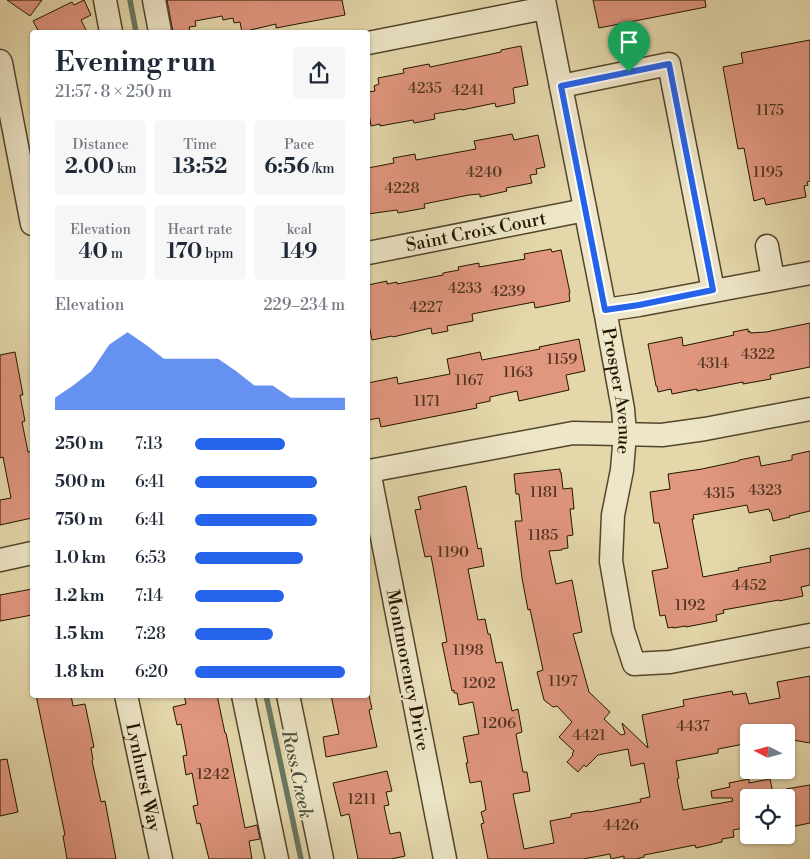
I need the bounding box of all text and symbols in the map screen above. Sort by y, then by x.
pin [608,21,650,72]
icon: arrive [615,28,643,56]
text: Evening run [55,45,216,80]
button: share [293,47,345,99]
house number: 4235 [408,79,442,98]
house number: 4241 [452,81,485,100]
text: 21:57 · 8 × 250 m [55,82,172,102]
house number: 1175 [756,101,784,120]
text: Distance [72,136,129,154]
text: Time [183,136,217,154]
text: Pace [284,136,314,154]
text: 2.00 [65,154,114,180]
text: 13:52 [173,154,227,180]
text: 6:56 [264,154,309,180]
text: km [114,160,137,178]
text: /km [309,160,335,178]
house number: 4240 [466,163,502,182]
house number: 1195 [753,163,783,182]
house number: 4228 [384,179,420,198]
street label: Saint Croix Court [404,207,549,257]
text: Elevation [70,221,131,239]
text: Heart rate [168,221,232,239]
text: kcal [287,221,312,239]
text: 40 [78,239,108,265]
text: 170 [166,239,202,265]
text: 149 [281,239,318,265]
text: m [108,245,123,263]
text: bpm [202,245,234,263]
house number: 4233 [448,279,482,298]
house number: 4239 [491,282,525,301]
text: Elevation [55,295,124,315]
text: 229–234 m [263,295,345,315]
house number: 4227 [409,298,443,317]
street label: Prosper Avenue [596,326,636,455]
house number: 4322 [741,345,775,364]
house number: 1159 [547,350,577,369]
house number: 4314 [697,354,729,373]
house number: 1163 [503,363,533,382]
house number: 1167 [455,371,484,390]
house number: 1171 [413,392,441,411]
text: 250 m [55,434,104,454]
text: 7:13 [135,434,163,454]
text: 500 m [55,472,105,492]
text: 6:41 [135,472,165,492]
house number: 4323 [748,481,782,500]
house number: 1181 [530,483,559,502]
house number: 4315 [703,484,735,503]
text: 750 m [55,510,103,530]
text: 6:41 [135,510,165,530]
house number: 1185 [528,526,558,545]
house number: 1190 [437,543,469,562]
text: 1.0 km [55,548,106,568]
text: 6:53 [135,548,166,568]
house number: 4452 [732,576,766,595]
text: 1.2 km [55,586,104,606]
text: 7:14 [135,586,163,606]
street label: Montmorency Drive [381,587,434,753]
house number: 1192 [675,596,705,615]
text: 1.5 km [55,624,104,644]
text: 7:28 [135,624,166,644]
house number: 1198 [452,641,484,660]
text: 1.8 km [55,662,104,682]
text: 6:20 [135,662,168,682]
house number: 1197 [548,672,578,691]
house number: 1202 [462,674,496,693]
house number: 1206 [482,714,516,733]
house number: 4437 [676,717,710,736]
street label: Lynhurst Way [120,721,166,834]
north arrow [740,724,795,779]
map controls [740,724,795,844]
house number: 4421 [572,726,606,745]
water label: Ross Creek [276,727,318,821]
house number: 1242 [197,765,229,784]
button: locate [740,789,795,844]
house number: 1211 [348,790,377,809]
house number: 4426 [603,816,639,835]

